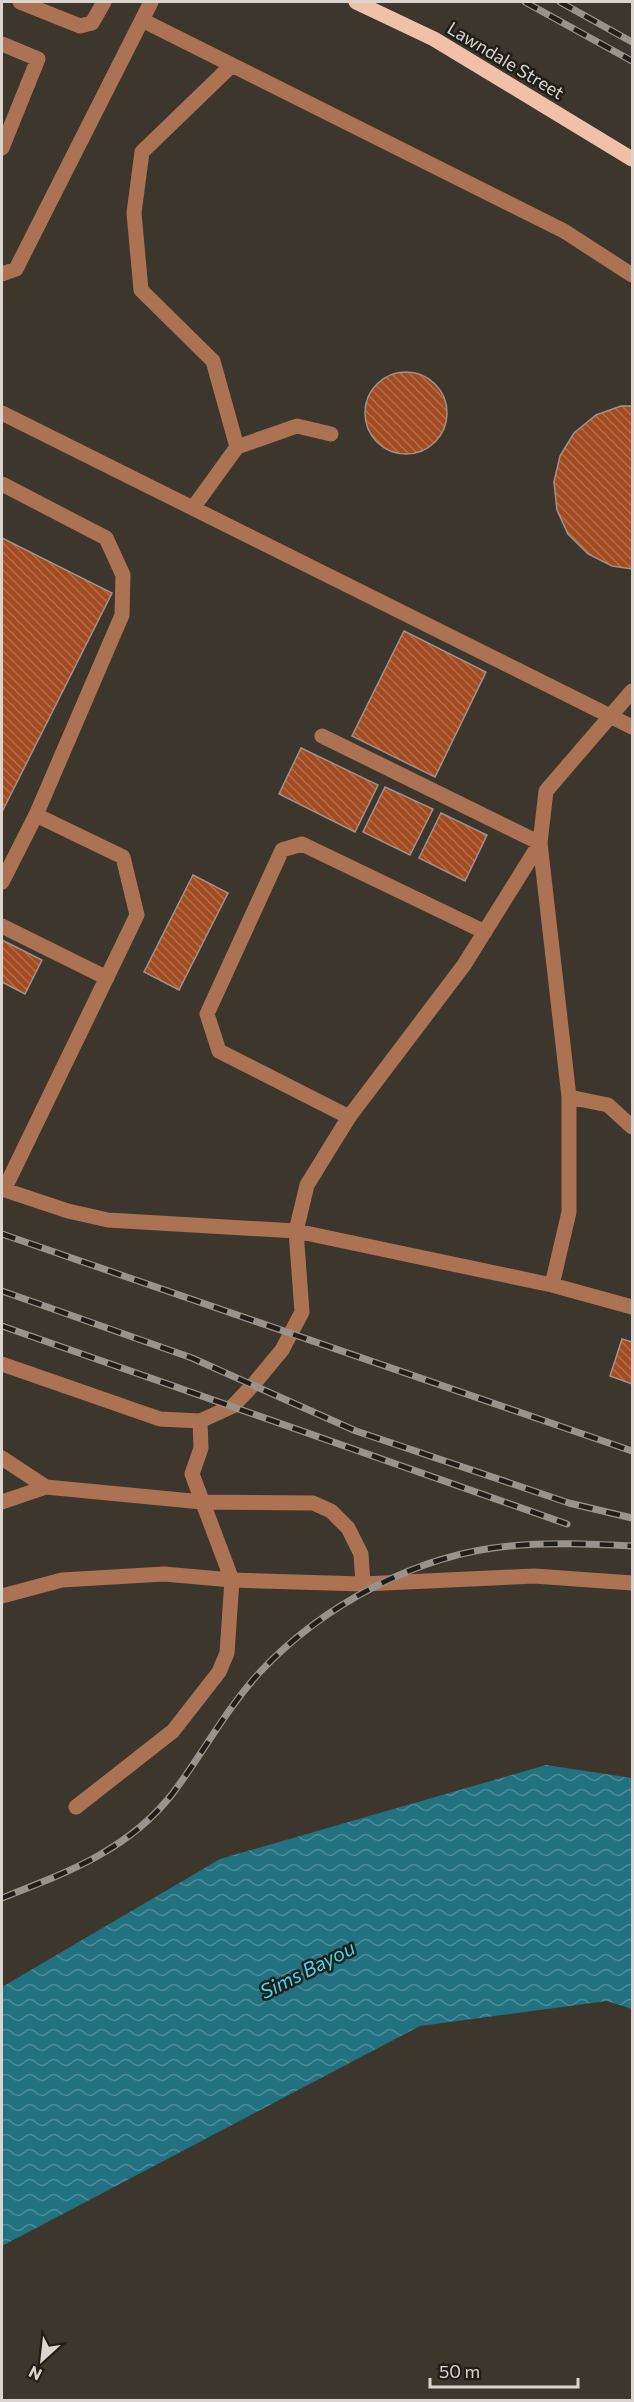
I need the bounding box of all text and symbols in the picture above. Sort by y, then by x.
street label: Lawndale Street [444,16,568,104]
water label: Sims Bayou [255,1935,359,2003]
north arrow [12,2330,72,2390]
scale bar [430,2351,578,2389]
text: 50 m [439,2360,480,2382]
text: N [25,2363,45,2385]

